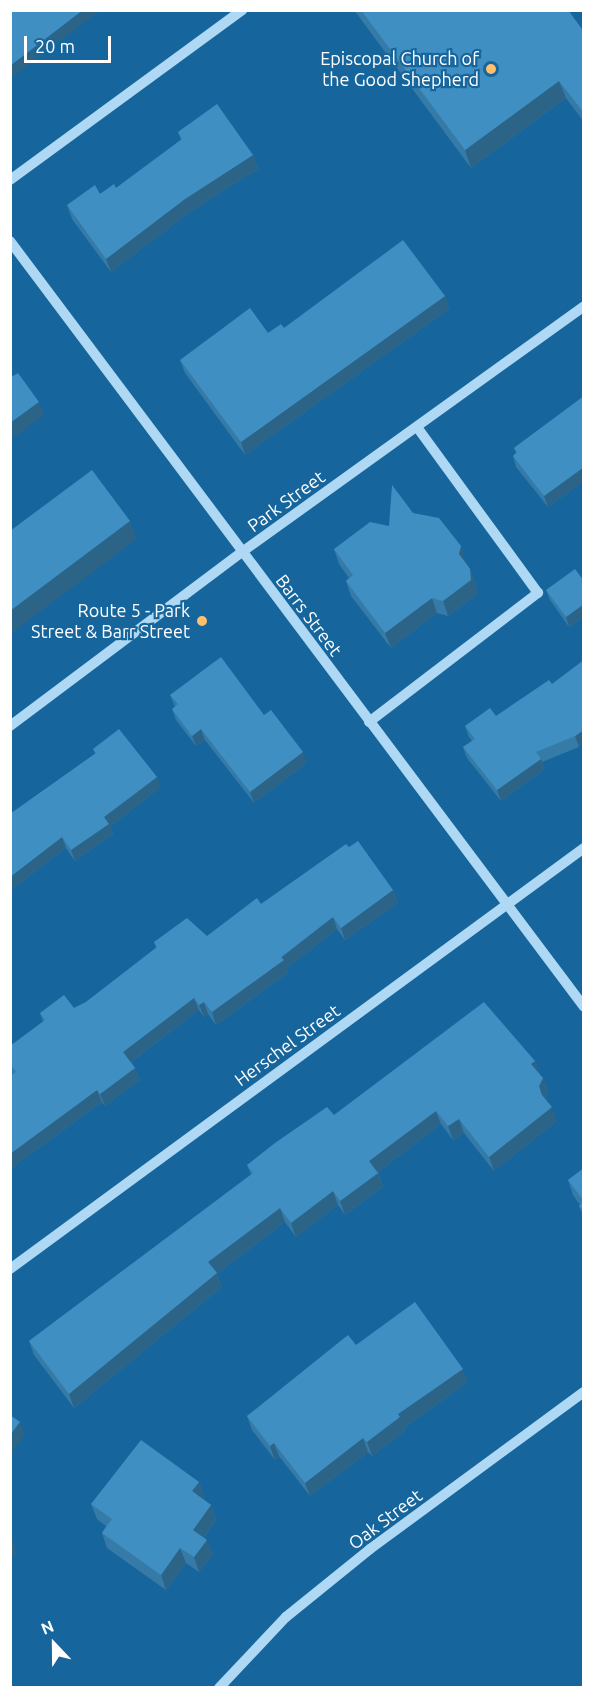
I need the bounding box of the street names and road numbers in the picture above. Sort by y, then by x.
street label: Park Street [243,466,329,536]
street label: Barrs Street [271,570,347,660]
street label: Herschel Street [230,1000,344,1090]
street label: Oak Street [344,1484,426,1554]

